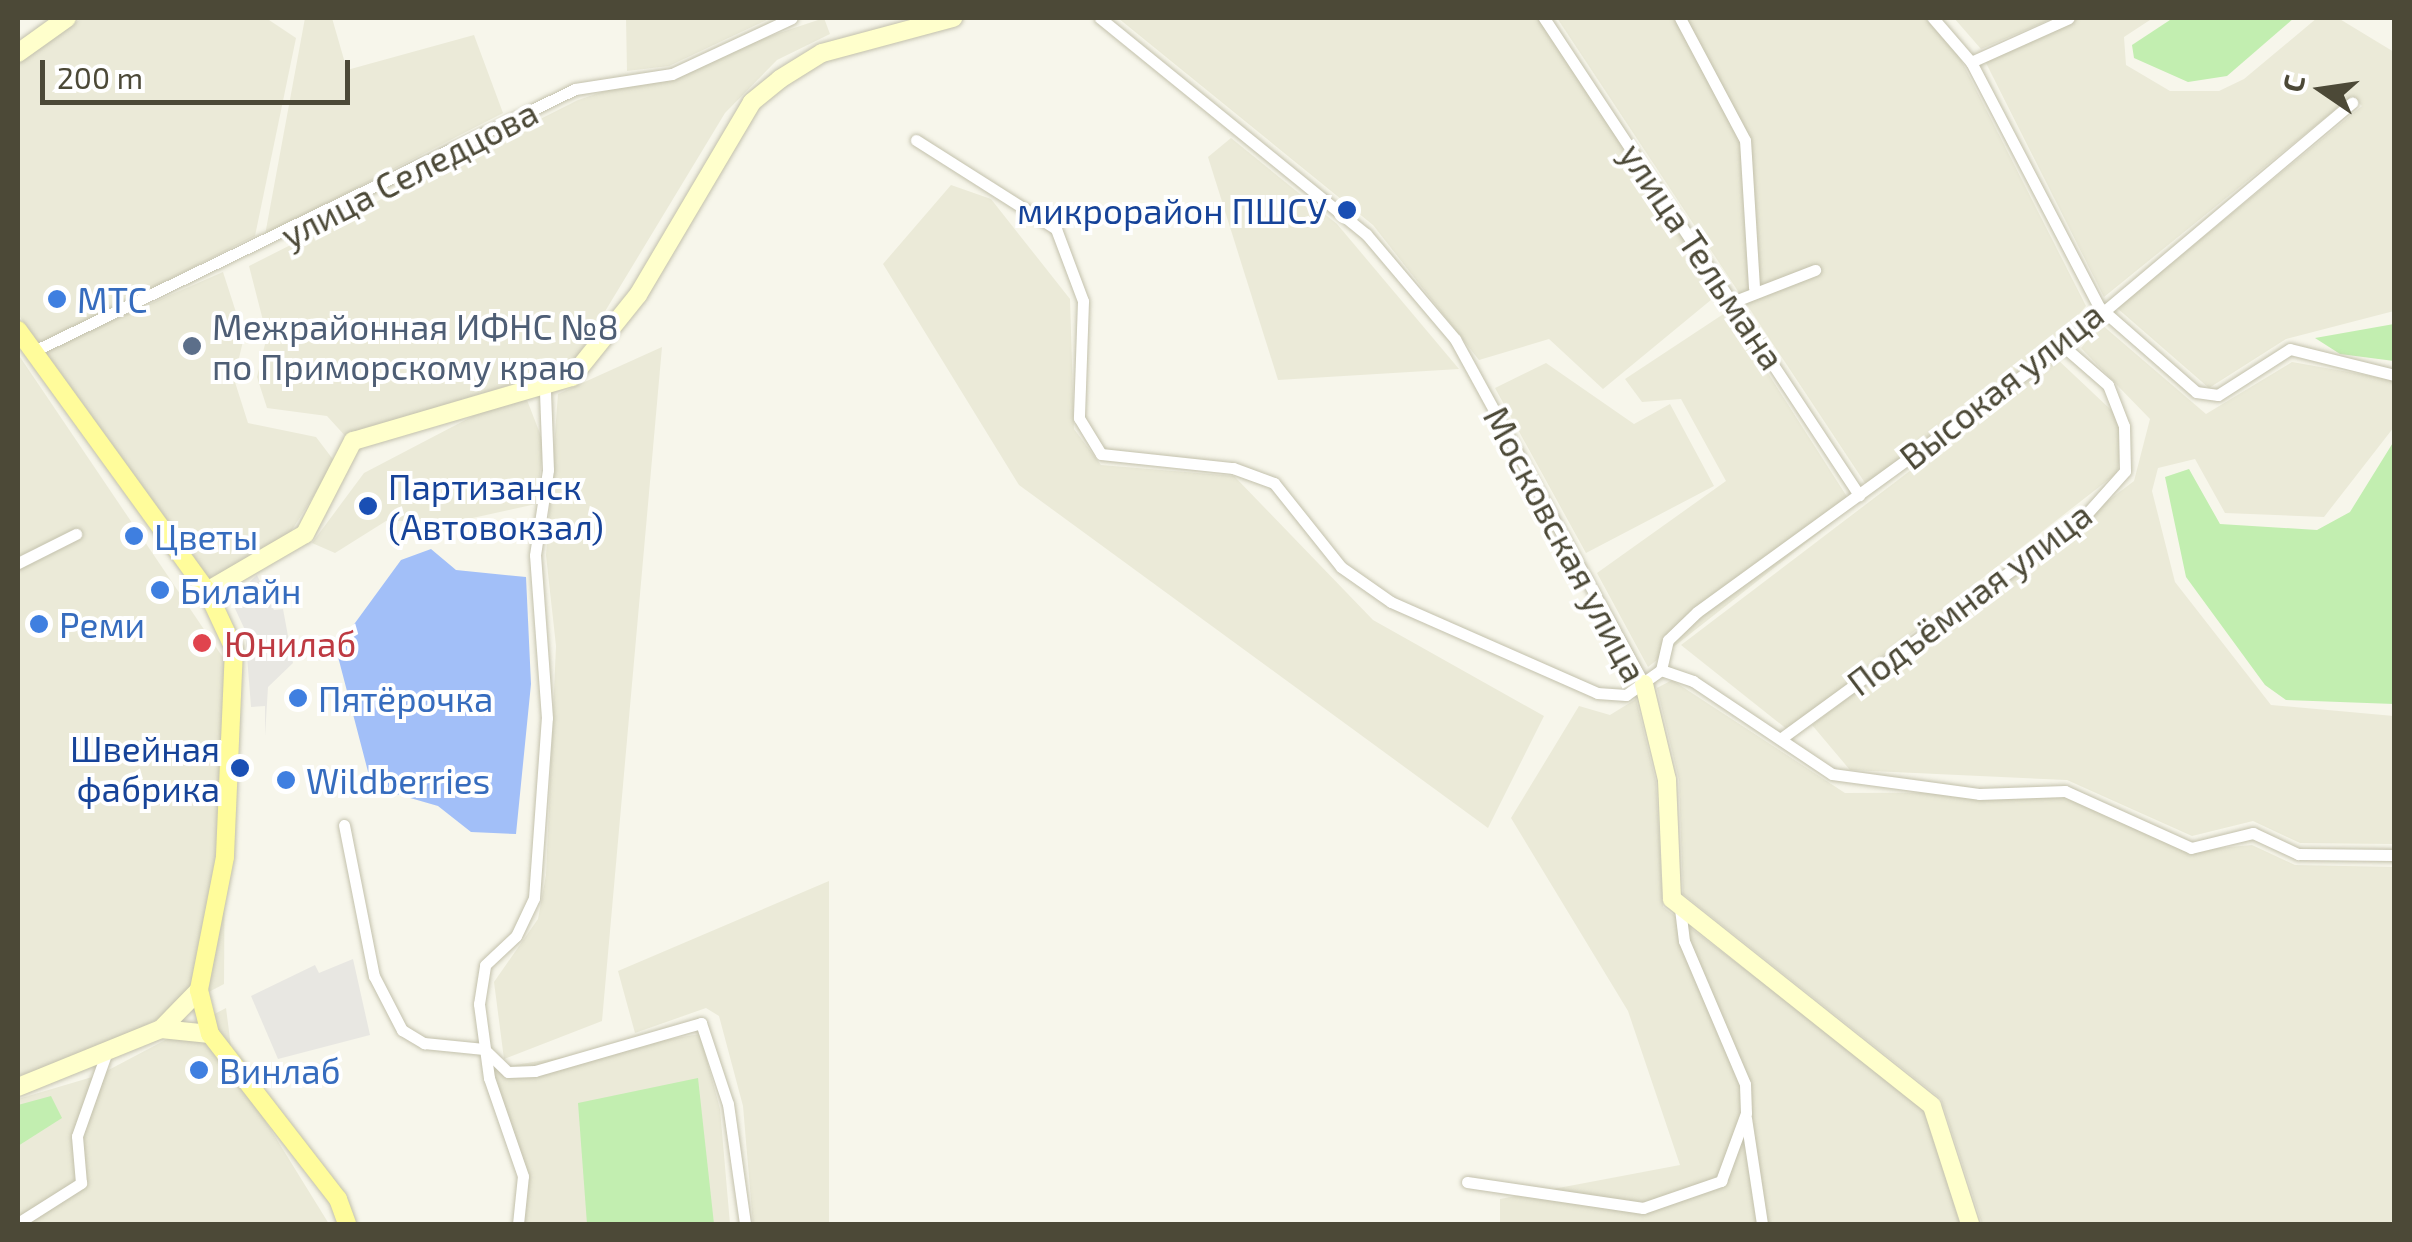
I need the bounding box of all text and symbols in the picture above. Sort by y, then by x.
scale bar [45,40,355,102]
north arrow [2272,40,2372,140]
text: 200 m [57,59,143,95]
text: С [2274,71,2311,95]
street label: улица Селедцова [274,90,544,256]
street label: улица Тельмана [1612,135,1794,377]
place label: микрорайон ПШСУ [1017,189,1327,231]
marker: микрорайон ПШСУ [1336,199,1358,221]
place label: МТС [77,278,147,320]
marker: МТС [46,288,68,310]
street label: Высокая улица [1891,293,2111,477]
place label: Межрайонная ИФНС №8 по Приморскому краю [212,305,619,387]
marker: Межрайонная ИФНС №8 по Приморскому краю [181,335,203,357]
street label: Московская улица [1476,399,1656,689]
place label: Партизанск (Автовокзал) [388,465,604,547]
street label: Подъёмная улица [1839,493,2099,703]
marker: Партизанск (Автовокзал) [357,495,379,517]
place label: Цветы [154,515,258,557]
marker: Цветы [123,525,145,547]
place label: Билайн [180,569,301,611]
marker: Билайн [149,579,171,601]
place label: Реми [59,603,145,645]
marker: Реми [28,613,50,635]
place label: Юнилаб [224,622,356,664]
marker: Юнилаб [189,630,215,656]
place label: Пятёрочка [318,677,493,719]
marker: Пятёрочка [287,687,309,709]
place label: Швейная фабрика [70,727,220,809]
marker: Швейная фабрика [229,757,251,779]
place label: Wildberries [306,759,490,801]
marker: Wildberries [275,769,297,791]
place label: Винлаб [219,1049,341,1091]
marker: Винлаб [188,1059,210,1081]

